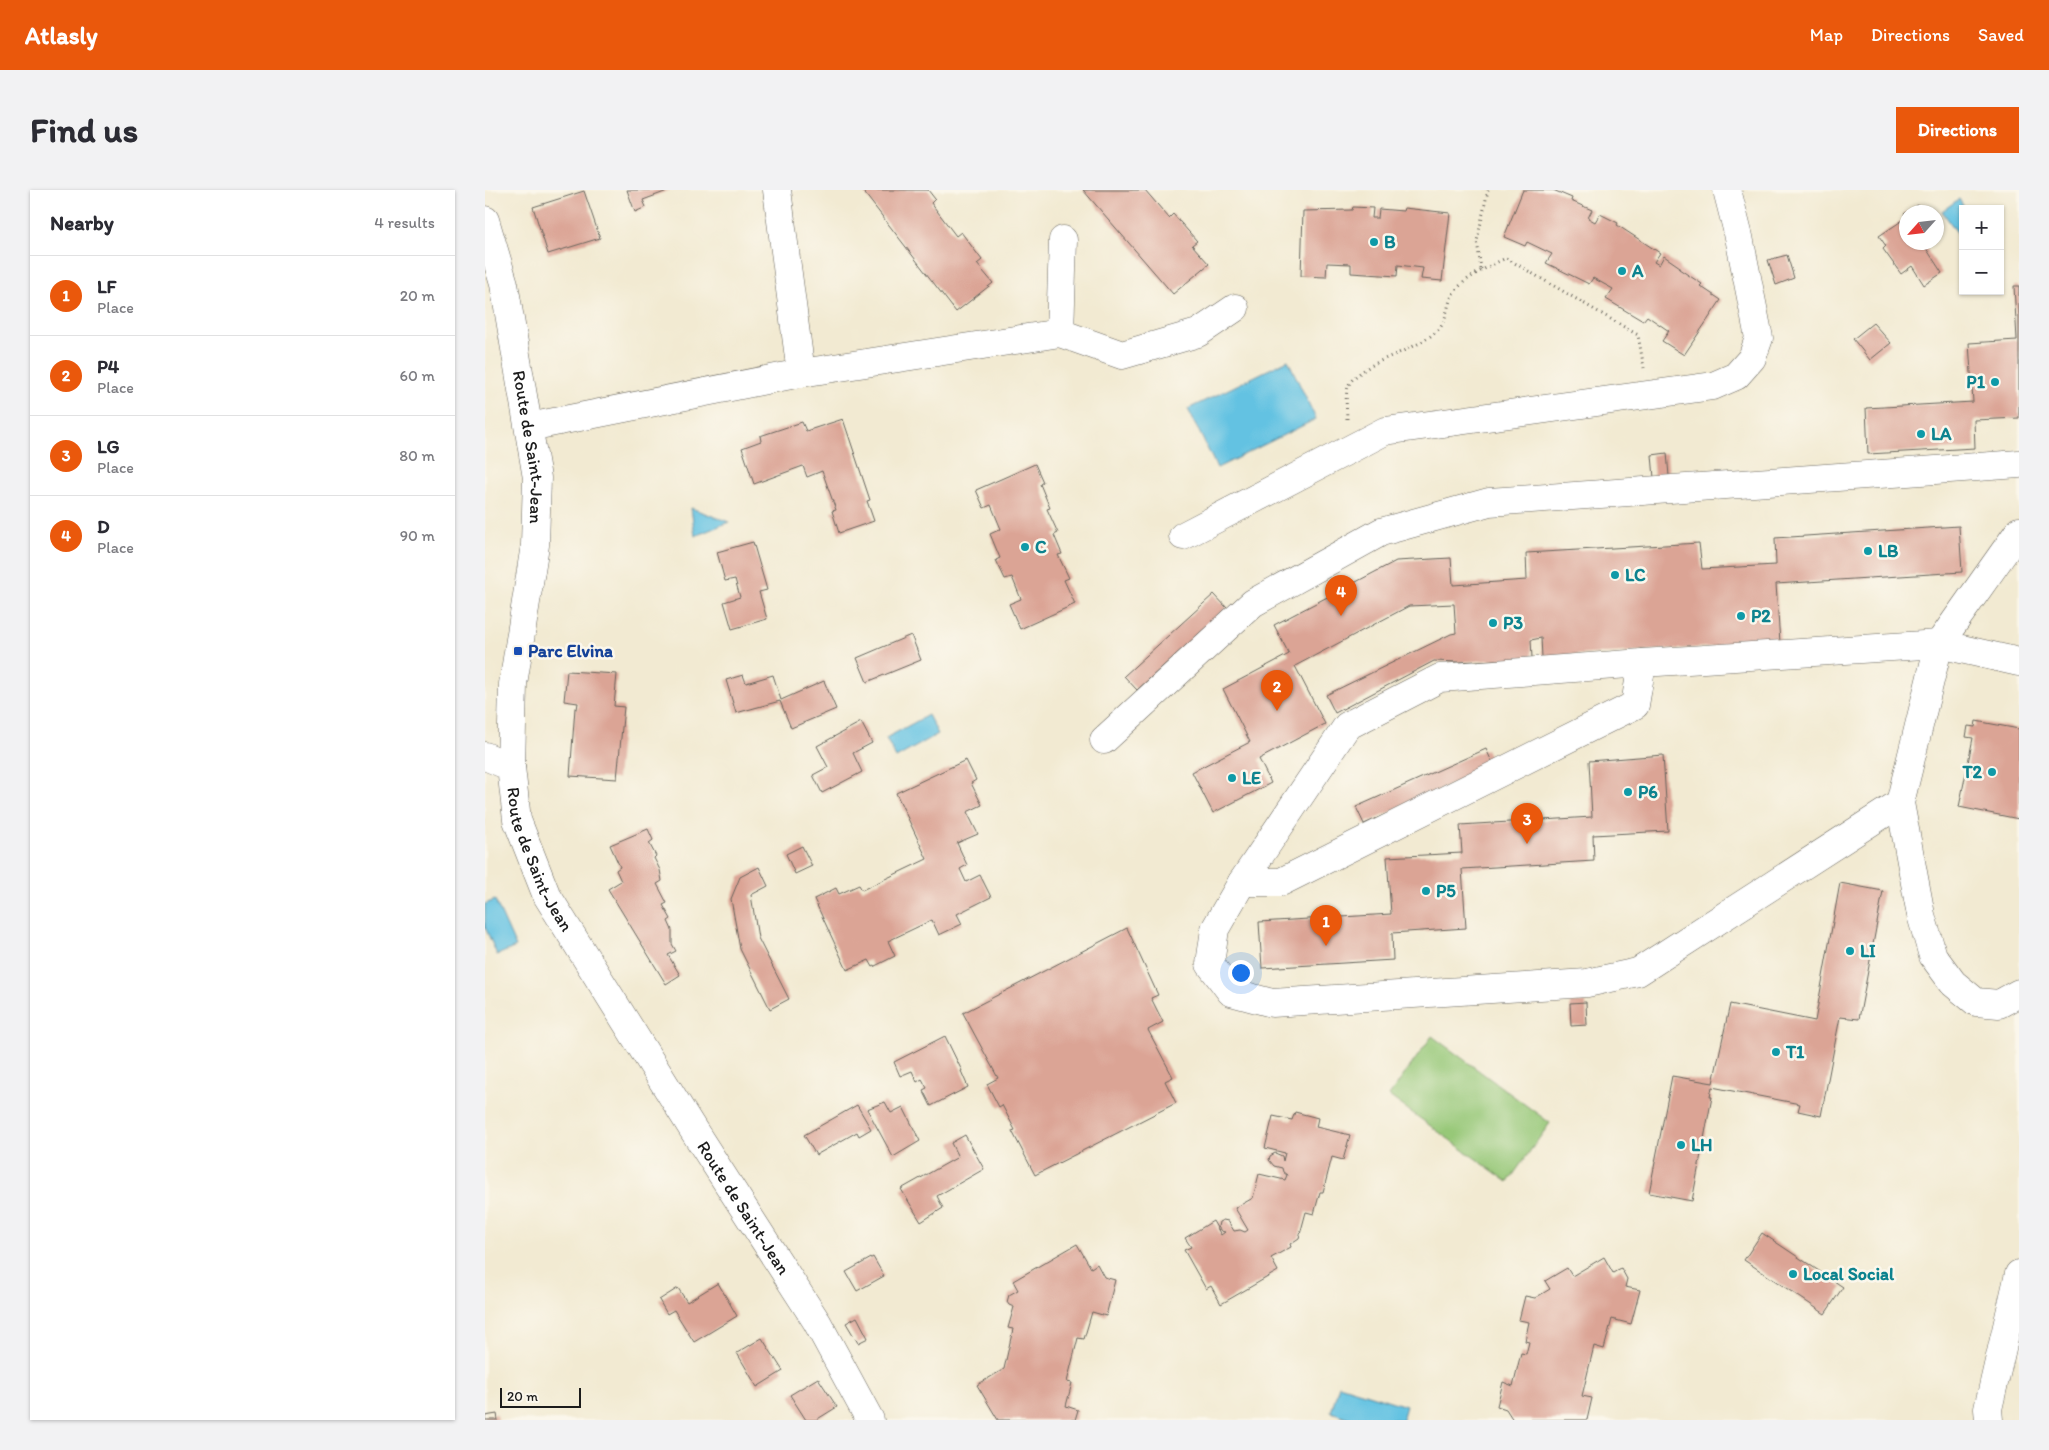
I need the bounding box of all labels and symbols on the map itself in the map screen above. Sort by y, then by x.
north arrow [1899,205,1944,250]
place label: B [1384,231,1396,253]
marker: B [1368,236,1380,248]
place label: A [1631,260,1644,282]
marker: A [1616,265,1628,277]
street label: Route de Saint-Jean [508,369,548,525]
place label: P1 [1966,371,1986,393]
marker: P1 [1989,376,2001,388]
place label: LA [1931,423,1952,445]
marker: LA [1915,428,1927,440]
place label: C [1035,536,1047,558]
place label: LB [1878,540,1898,562]
marker: C [1019,541,1031,553]
marker: LB [1862,545,1874,557]
place label: LC [1625,564,1646,586]
marker: LC [1609,569,1621,581]
pin: 4 [1325,575,1357,616]
place label: P2 [1751,605,1771,627]
marker: P2 [1735,610,1747,622]
place label: P3 [1503,612,1523,634]
marker: P3 [1487,617,1499,629]
place label: Parc Elvina [528,640,613,662]
marker: Parc Elvina [512,645,524,657]
pin: 2 [1261,670,1293,711]
place label: T2 [1961,761,1983,783]
marker: T2 [1986,766,1998,778]
place label: LE [1242,767,1261,789]
marker: LE [1226,772,1238,784]
place label: P6 [1638,781,1658,803]
street label: Route de Saint-Jean [502,786,578,936]
marker: P6 [1622,786,1634,798]
pin: 3 [1511,803,1543,844]
place label: P5 [1436,880,1456,902]
marker: P5 [1420,885,1432,897]
pin: 1 [1310,905,1342,946]
place label: LI [1860,940,1876,962]
marker: LI [1844,945,1856,957]
your location [1228,960,1254,986]
place label: T1 [1785,1041,1805,1063]
marker: T1 [1770,1046,1782,1058]
place label: LH [1691,1134,1713,1156]
street label: Route de Saint-Jean [692,1137,795,1279]
marker: LH [1675,1139,1687,1151]
place label: Local Social [1803,1263,1895,1285]
marker: Local Social [1787,1268,1799,1280]
scale bar [500,1385,581,1408]

